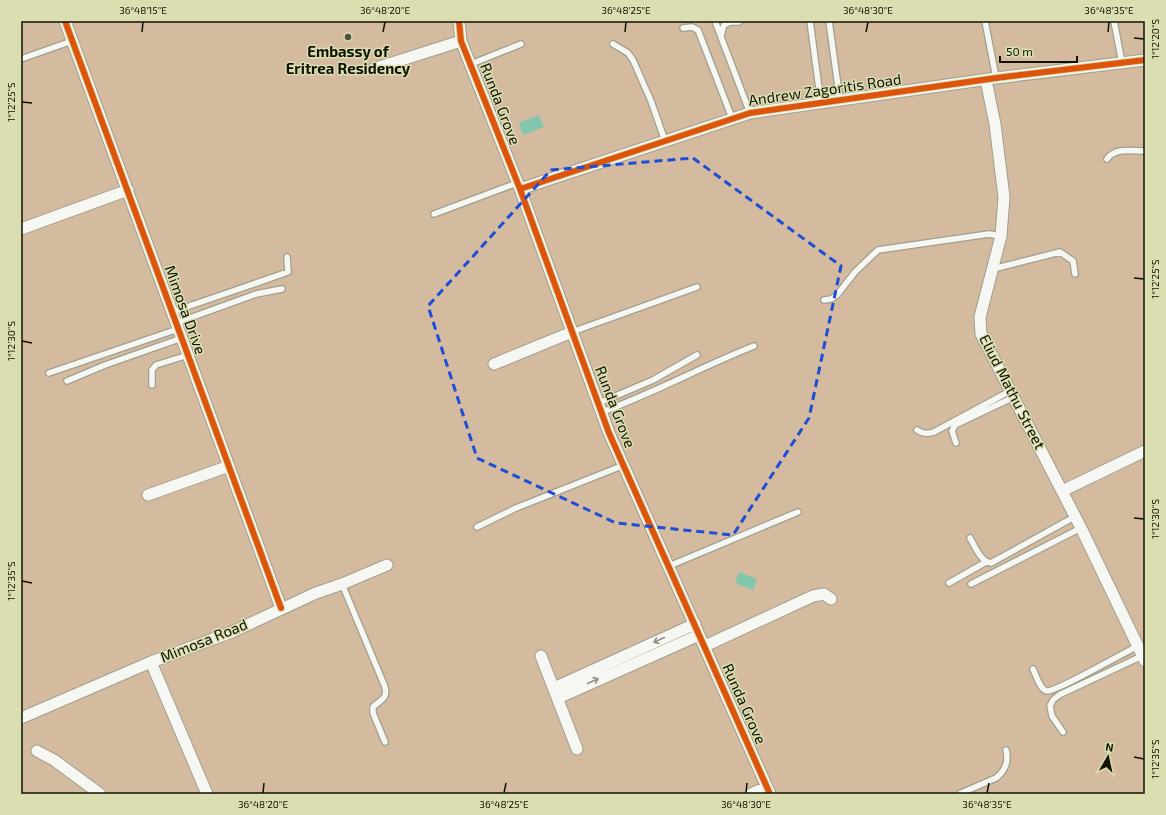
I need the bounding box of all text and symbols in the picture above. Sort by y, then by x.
text: 36°48'15"E [119,4,167,16]
text: 36°48'20"E [360,4,410,16]
text: 36°48'25"E [601,4,651,16]
text: 36°48'30"E [843,4,893,16]
text: 36°48'35"E [1084,4,1134,16]
text: 1°12'20"S [1149,19,1161,59]
marker: Embassy of Eritrea Residency [343,32,353,42]
scale bar [1000,38,1077,64]
place label: Embassy of Eritrea Residency [286,42,411,78]
text: 50 m [1006,44,1033,58]
street label: Runda Grove [477,60,525,147]
street label: Andrew Zagoritis Road [747,69,902,109]
text: 1°12'25"S [5,82,17,122]
text: 1°12'25"S [1149,259,1161,299]
street label: Mimosa Drive [162,263,210,357]
text: 1°12'30"S [5,321,17,361]
street label: Eliud Mathu Street [976,331,1050,452]
street label: Runda Grove [592,363,640,450]
text: 1°12'30"S [1149,499,1161,539]
text: 1°12'35"S [5,561,17,601]
street label: Mimosa Road [157,614,250,666]
one-way arrow [653,637,665,644]
street label: Runda Grove [719,661,771,747]
one-way arrow [587,677,599,684]
north arrow [1088,737,1128,777]
text: 1°12'35"S [1149,739,1161,779]
text: N [1105,740,1115,754]
text: 36°48'20"E [238,798,288,810]
text: 36°48'25"E [479,798,529,810]
text: 36°48'30"E [721,798,771,810]
text: 36°48'35"E [962,798,1012,810]

